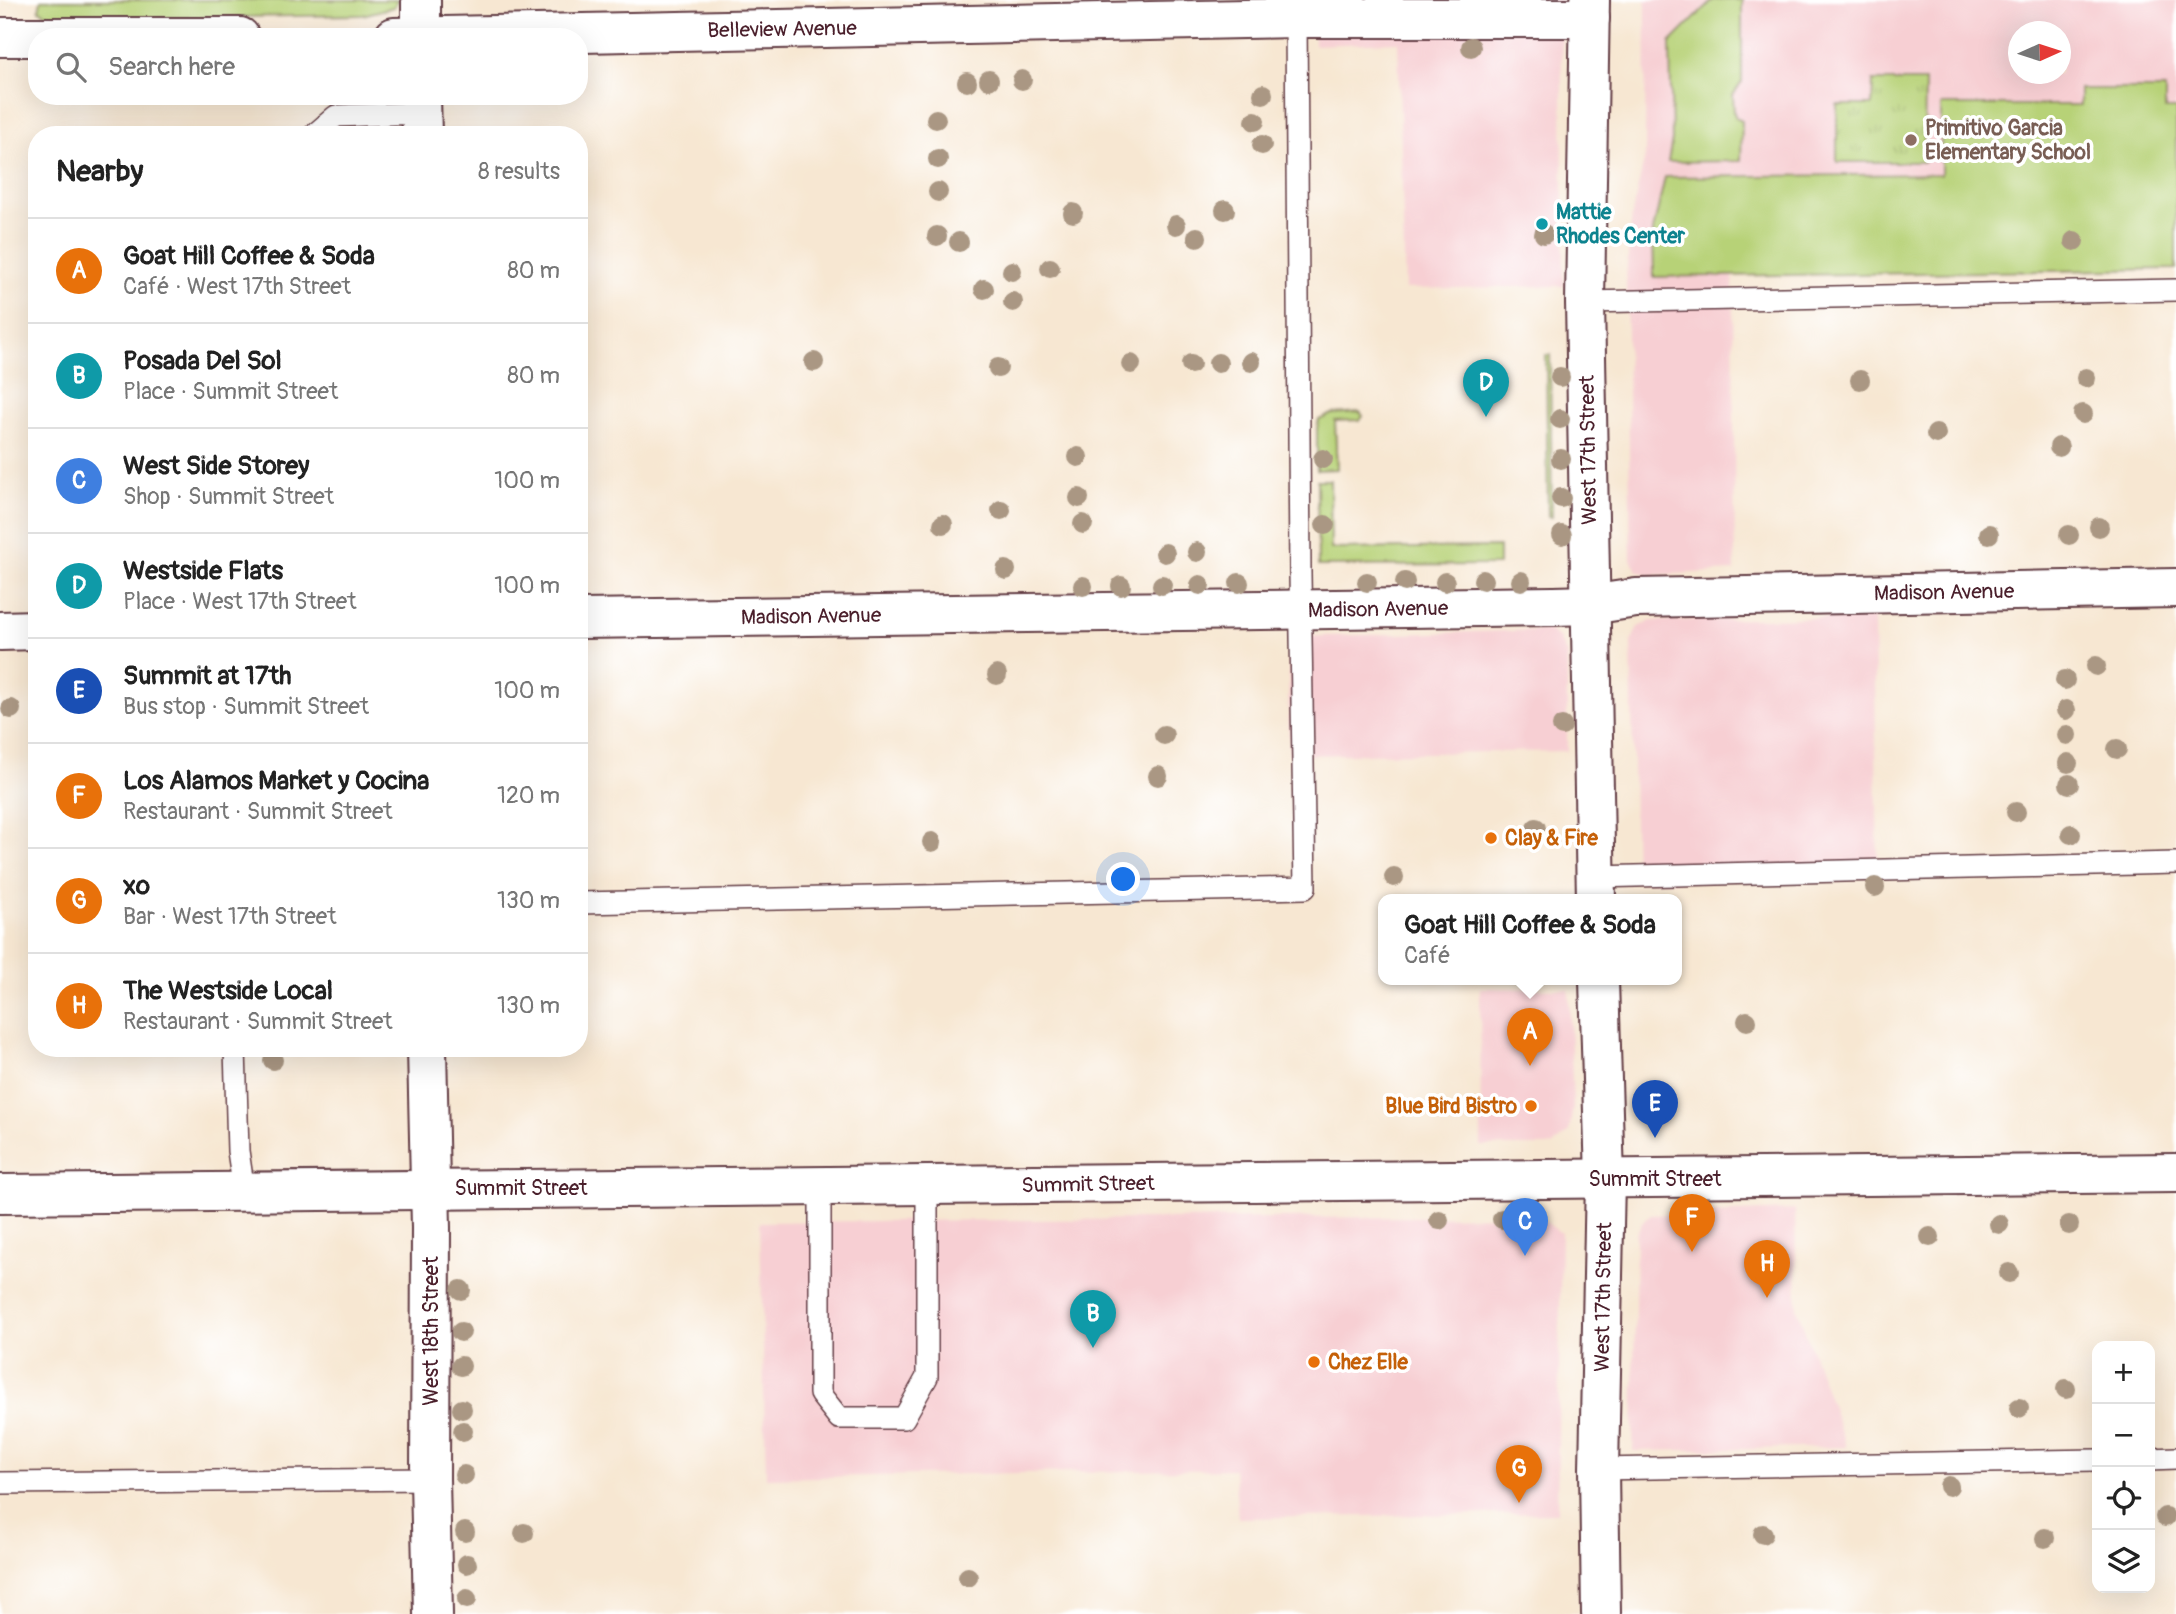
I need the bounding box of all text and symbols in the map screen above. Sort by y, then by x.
street label: Belleview Avenue [707,15,858,44]
north arrow [2008,21,2071,84]
search box [28,28,588,105]
icon: search [52,48,90,86]
text: Search here [108,51,235,83]
place label: Primitivo Garcia Elementary School [1925,115,2091,166]
marker: Primitivo Garcia Elementary School [1903,132,1919,148]
text: Nearby [56,153,143,190]
text: 8 results [478,157,560,186]
place label: Mattie Rhodes Center [1556,199,1685,250]
marker: Mattie Rhodes Center [1534,216,1550,232]
text: Goat Hill Coffee & Soda [123,240,375,272]
text: A [72,256,86,285]
text: 80 m [507,256,560,285]
text: Café · West 17th Street [123,272,351,301]
text: Posada Del Sol [123,345,282,377]
pin: D [1463,359,1509,417]
text: B [72,361,86,390]
text: 80 m [507,361,560,390]
street label: West 17th Street [1574,374,1603,525]
text: Place · Summit Street [123,377,338,406]
text: West Side Storey [123,450,309,482]
text: C [72,466,86,495]
text: 100 m [494,466,560,495]
text: Shop · Summit Street [123,482,334,511]
text: Westside Flats [123,555,283,587]
text: D [72,571,86,600]
text: 100 m [494,571,560,600]
street label: Madison Avenue [1874,578,2015,607]
text: Place · West 17th Street [123,587,356,616]
street label: Madison Avenue [1308,595,1449,624]
street label: Madison Avenue [741,602,882,631]
text: Summit at 17th [123,660,291,692]
text: E [73,676,85,705]
text: 100 m [494,676,560,705]
text: Bus stop · Summit Street [123,692,369,721]
text: Los Alamos Market y Cocina [123,765,429,797]
text: F [72,781,86,810]
text: 120 m [497,781,560,810]
text: Restaurant · Summit Street [123,797,393,826]
place label: Clay & Fire [1505,825,1598,852]
marker: Clay & Fire [1483,830,1499,846]
your location [1106,862,1140,896]
text: xo [123,870,150,902]
text: G [71,886,87,915]
text: 130 m [497,886,560,915]
popup [1378,894,1682,985]
text: Bar · West 17th Street [123,902,336,931]
text: Goat Hill Coffee & Soda [1404,909,1656,941]
text: Café [1404,941,1451,970]
text: The Westside Local [123,975,333,1007]
text: H [72,991,86,1020]
text: 130 m [497,991,560,1020]
text: Restaurant · Summit Street [123,1007,393,1036]
pin: A [1507,1008,1553,1066]
pin: E [1632,1080,1678,1138]
place label: Blue Bird Bistro [1385,1093,1518,1120]
marker: Blue Bird Bistro [1523,1098,1539,1114]
street label: Summit Street [1588,1166,1722,1193]
street label: Summit Street [1021,1170,1155,1199]
street label: Summit Street [454,1175,588,1202]
pin: F [1669,1194,1715,1252]
pin: C [1502,1198,1548,1256]
street label: West 17th Street [1589,1221,1618,1372]
pin: H [1744,1240,1790,1298]
street label: West 18th Street [418,1256,445,1406]
pin: B [1070,1290,1116,1348]
map controls [2092,1341,2155,1593]
button: + [2092,1341,2155,1404]
place label: Chez Elle [1328,1349,1409,1376]
marker: Chez Elle [1306,1354,1322,1370]
button: − [2092,1404,2155,1467]
pin: G [1496,1445,1542,1503]
button: locate [2092,1467,2155,1530]
button: layers [2092,1530,2155,1593]

